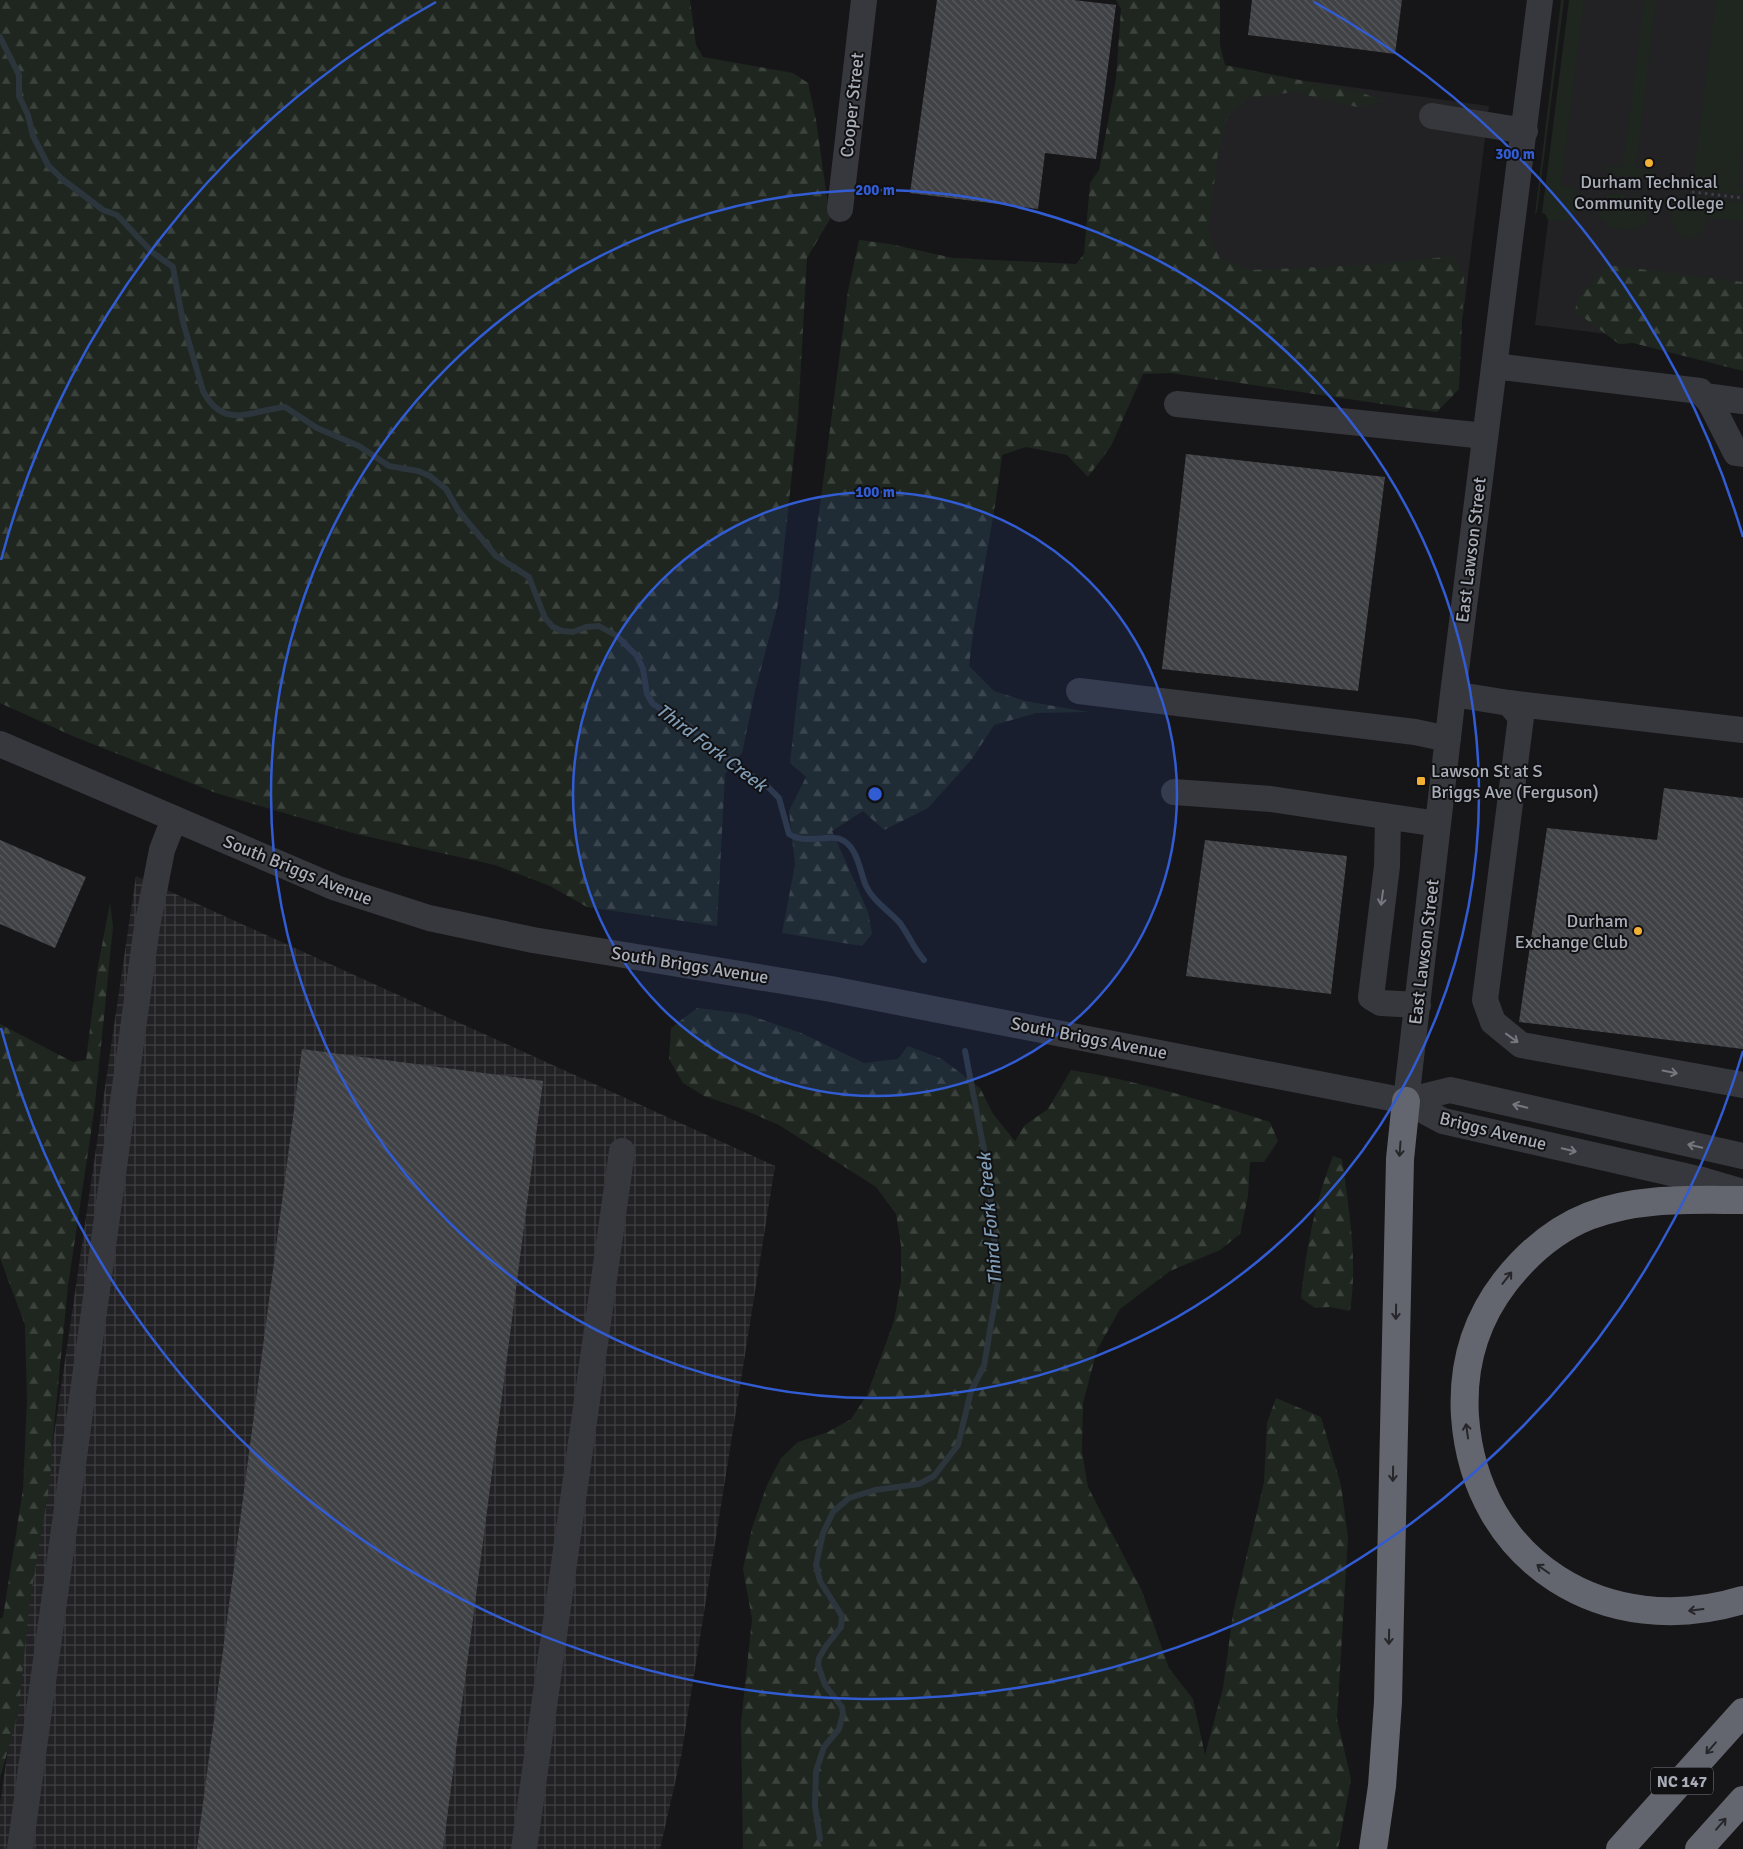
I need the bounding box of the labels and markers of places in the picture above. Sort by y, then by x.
marker: Durham Technical Community College [1643,157,1655,169]
place label: Durham Technical Community College [1574,171,1724,214]
place label: Lawson St at S Briggs Ave (Ferguson) [1431,760,1599,803]
marker: Lawson St at S Briggs Ave (Ferguson) [1415,775,1427,787]
centre of rings [866,785,884,803]
place label: Durham Exchange Club [1515,910,1628,953]
marker: Durham Exchange Club [1632,925,1644,937]

